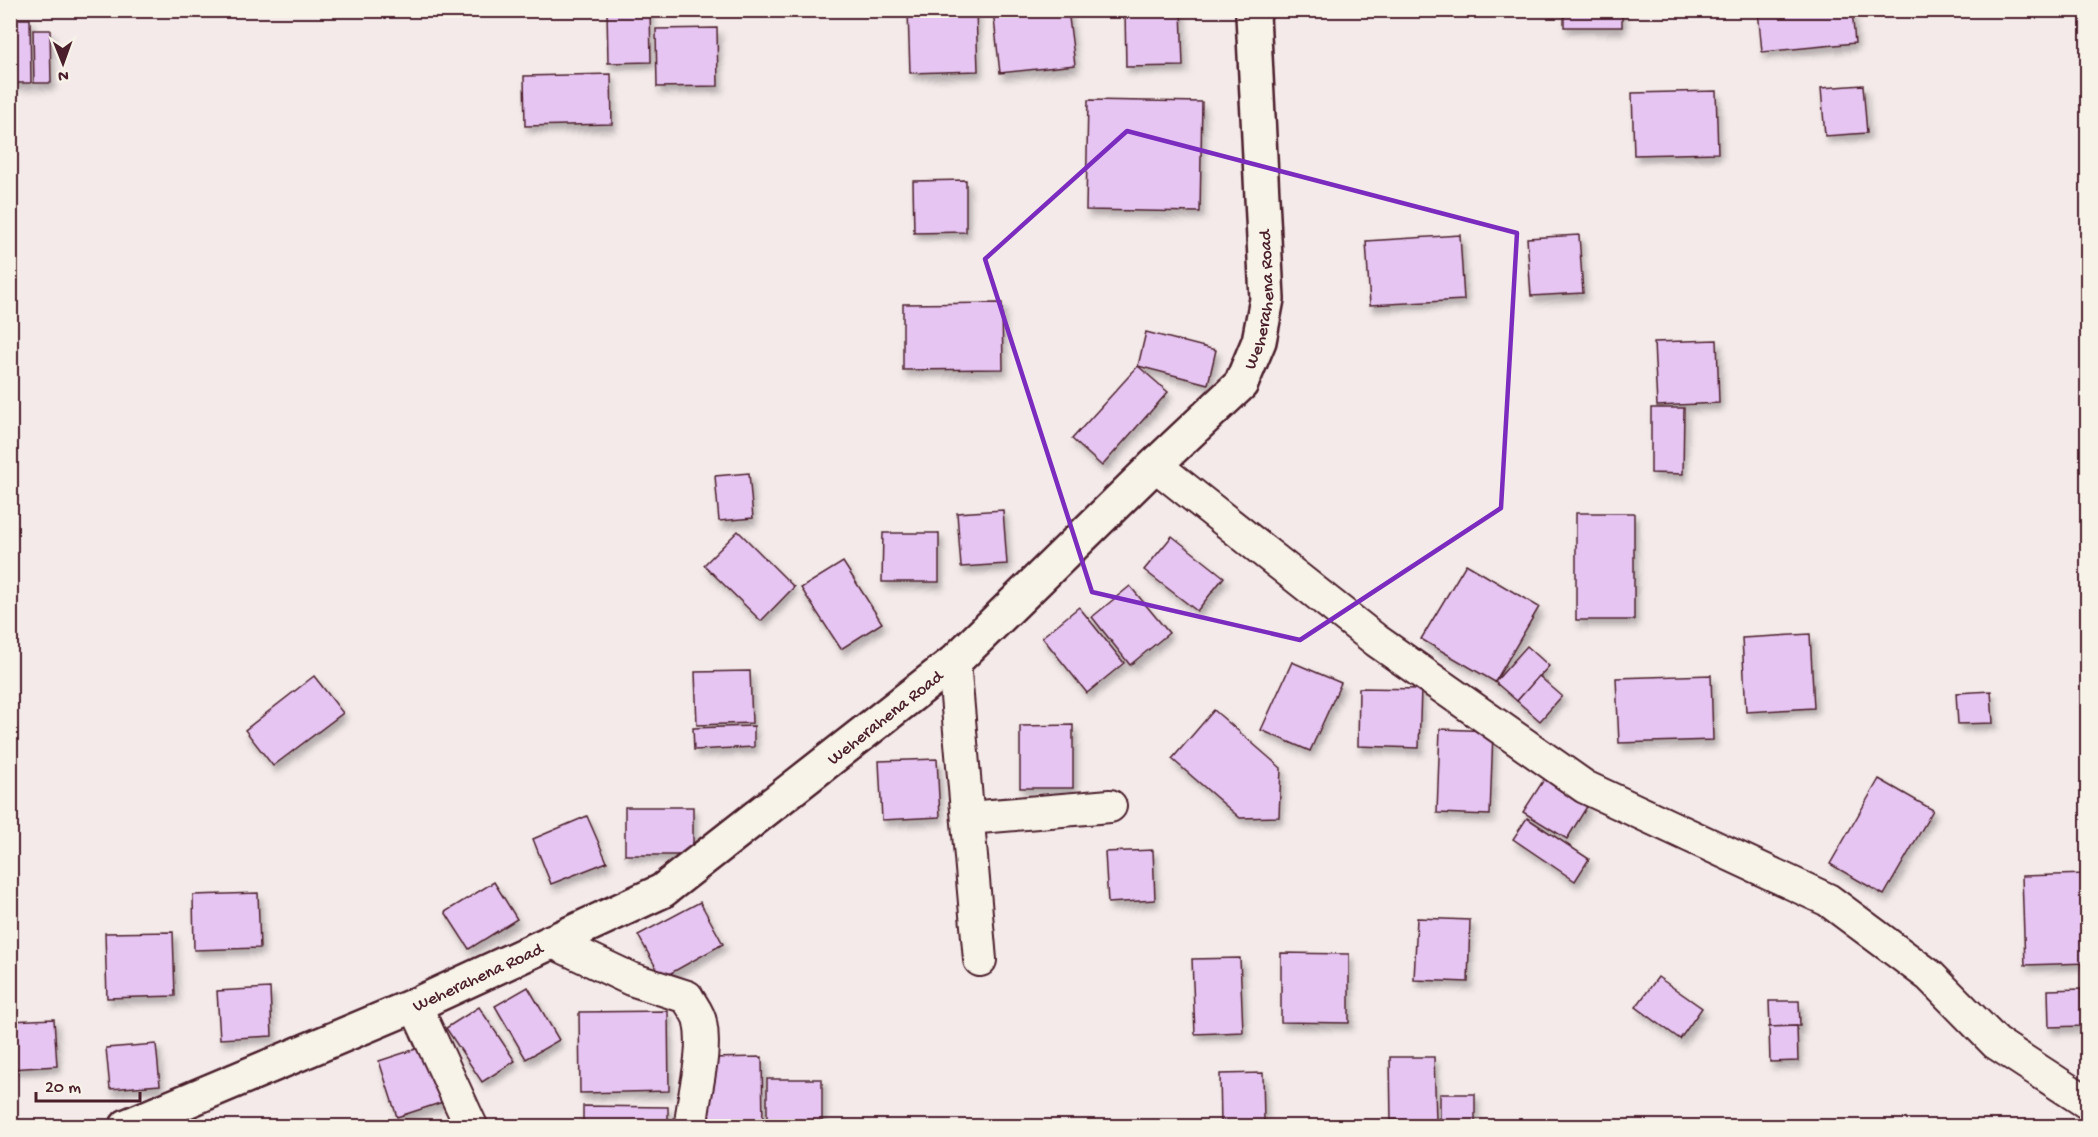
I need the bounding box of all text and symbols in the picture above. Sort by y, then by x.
north arrow [33,33,93,93]
text: N [57,65,69,84]
street label: Weherahena Road [1240,228,1280,373]
street label: Weherahena Road [824,666,949,770]
street label: Weherahena Road [410,939,548,1018]
scale bar [36,1065,140,1103]
text: 20 m [45,1078,81,1099]

